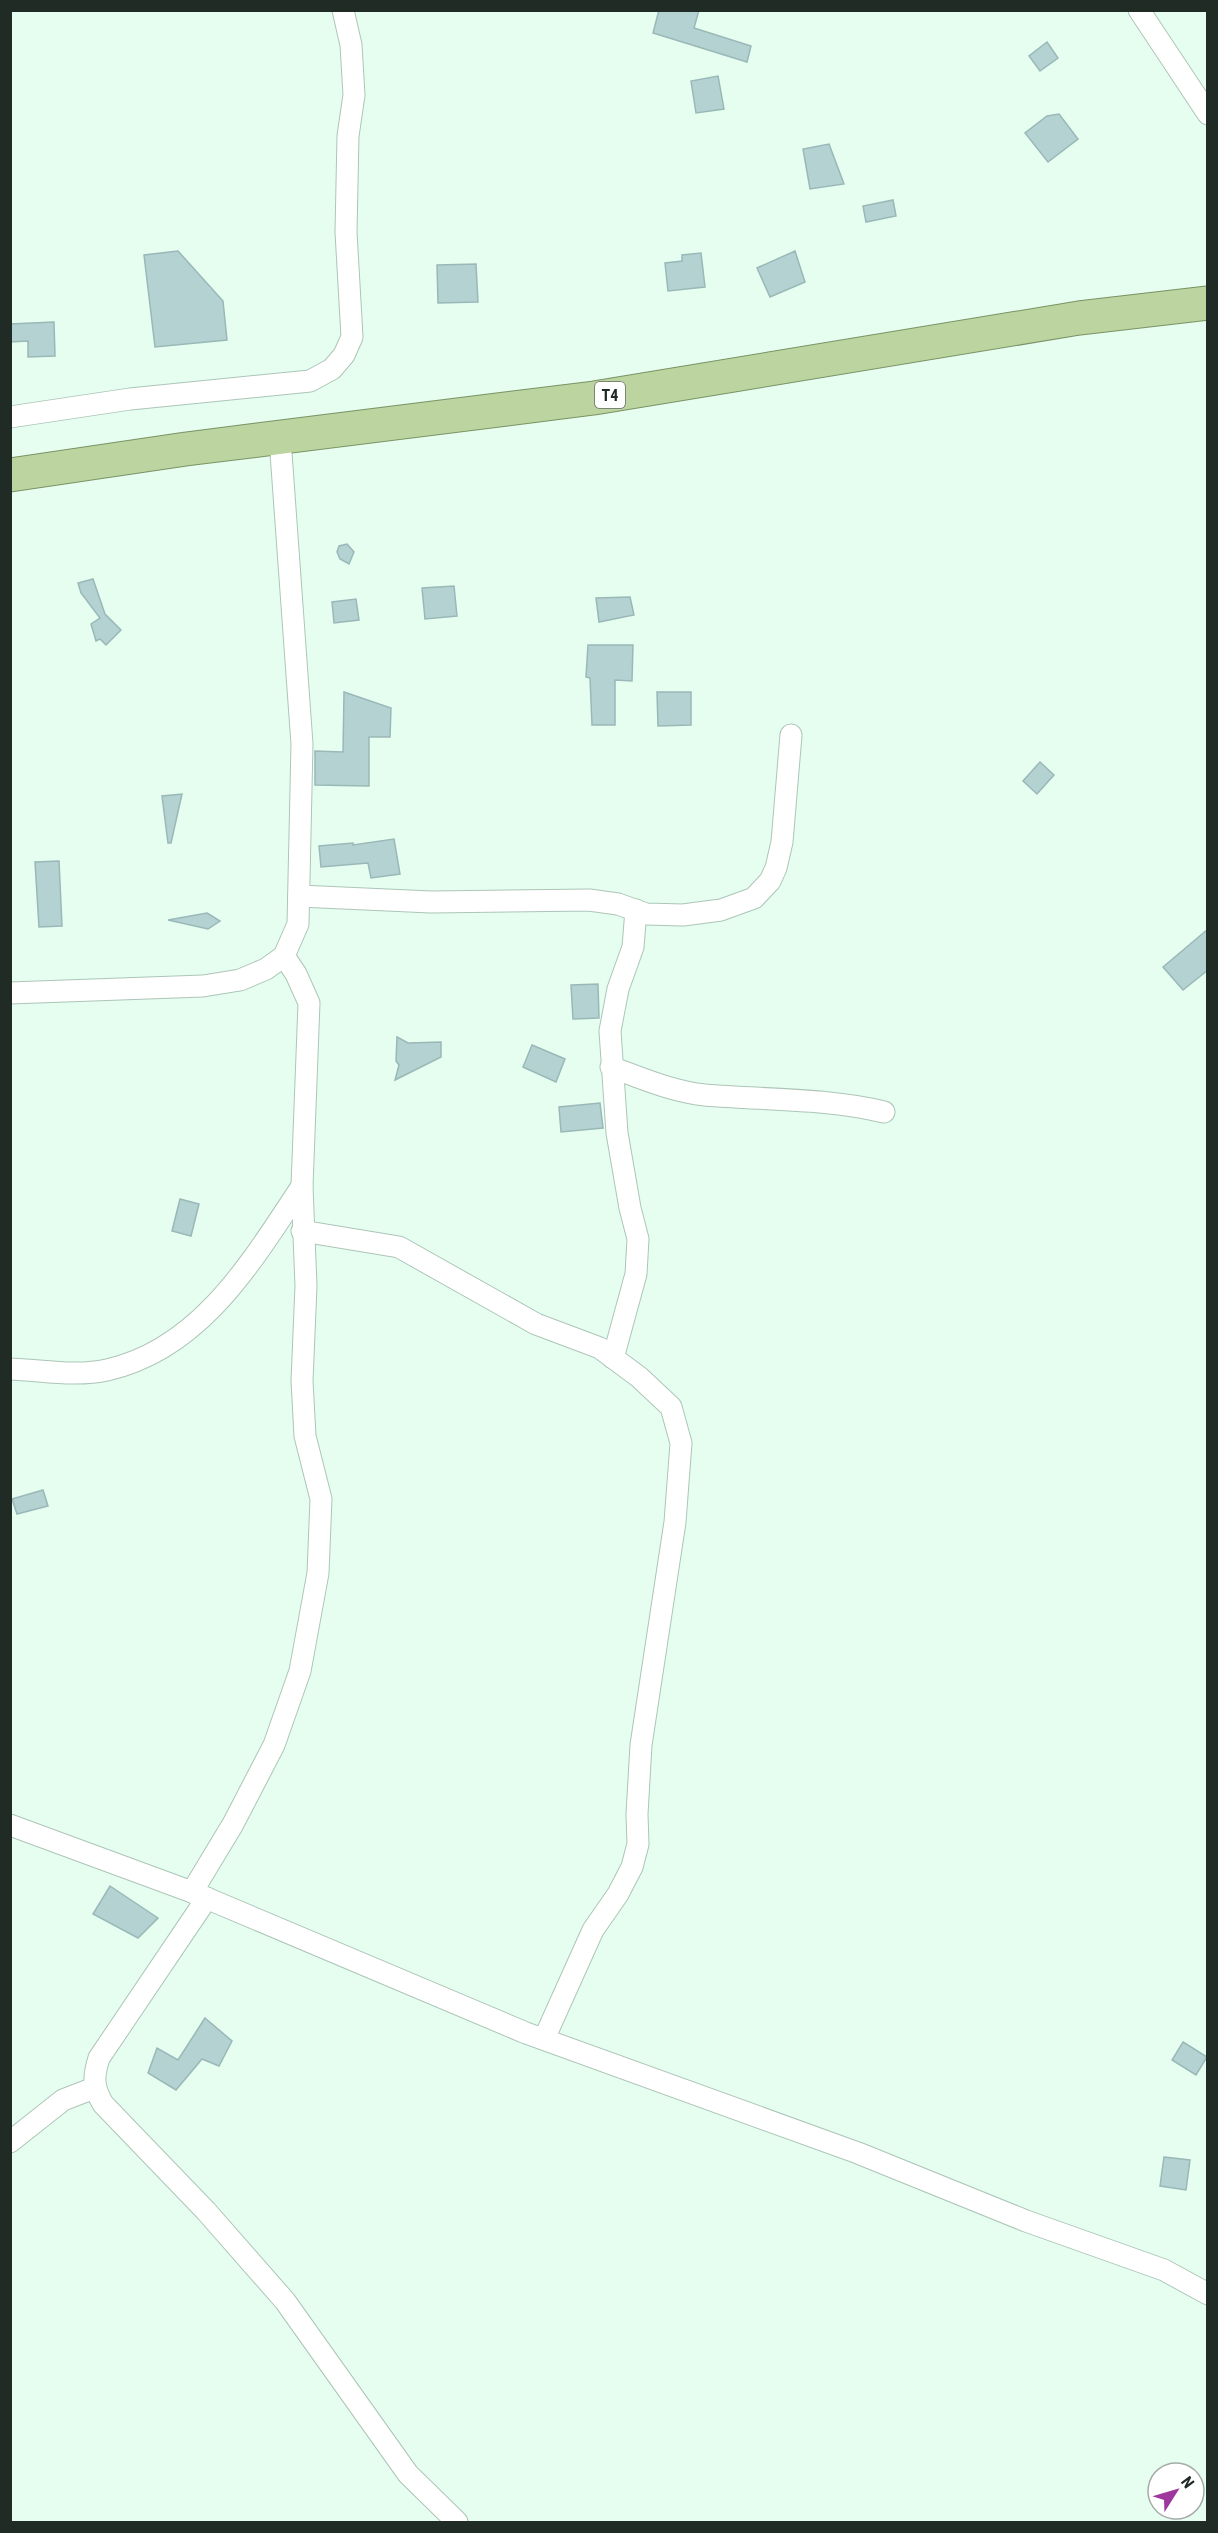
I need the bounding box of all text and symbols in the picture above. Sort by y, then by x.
road number: T4 [595,382,625,408]
north arrow [1146,2461,1206,2521]
text: N [1177,2473,1198,2492]

